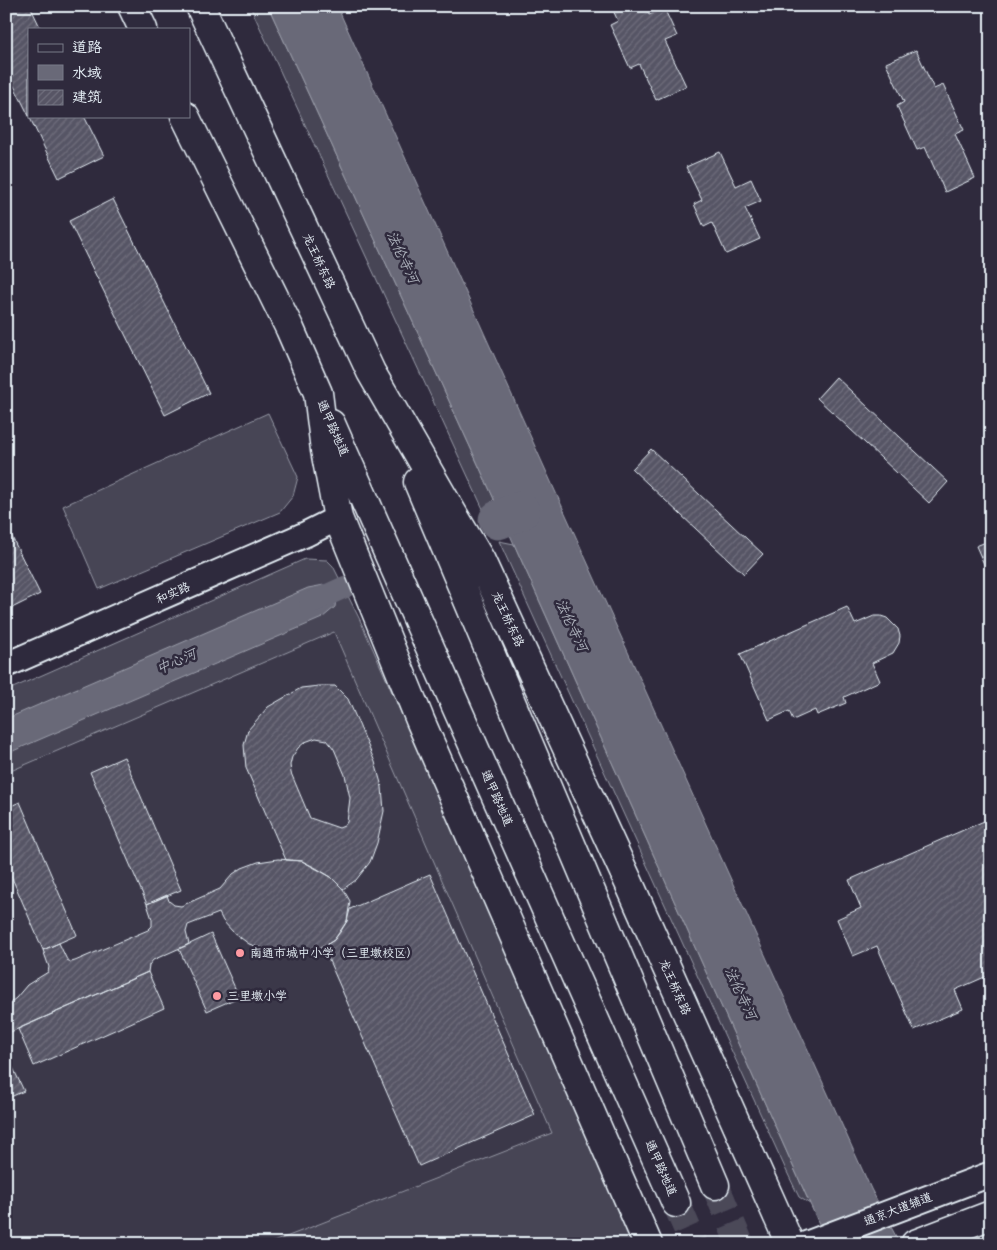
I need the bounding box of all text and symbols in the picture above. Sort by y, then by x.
legend [28,28,190,118]
text: 道路 [72,36,102,56]
text: 水域 [72,62,102,82]
text: 建筑 [72,86,102,106]
water label: 法伦寺河 [383,227,425,288]
street label: 龙王桥东路 [300,230,340,291]
street label: 通甲路地道 [314,397,353,458]
street label: 和实路 [153,577,192,607]
street label: 龙王桥东路 [489,588,529,649]
water label: 法伦寺河 [552,595,594,656]
water label: 中心河 [153,643,201,678]
street label: 通甲路地道 [478,767,517,828]
place label: 南通市城中小学（三里墩校区） [250,944,418,960]
marker: 南通市城中小学（三里墩校区） [234,947,246,959]
street label: 龙王桥东路 [656,956,695,1017]
water label: 法伦寺河 [721,963,763,1024]
place label: 三里墩小学 [227,987,287,1003]
marker: 三里墩小学 [211,990,223,1002]
street label: 通甲路地道 [642,1137,681,1198]
street label: 通京大道辅道 [861,1188,934,1228]

